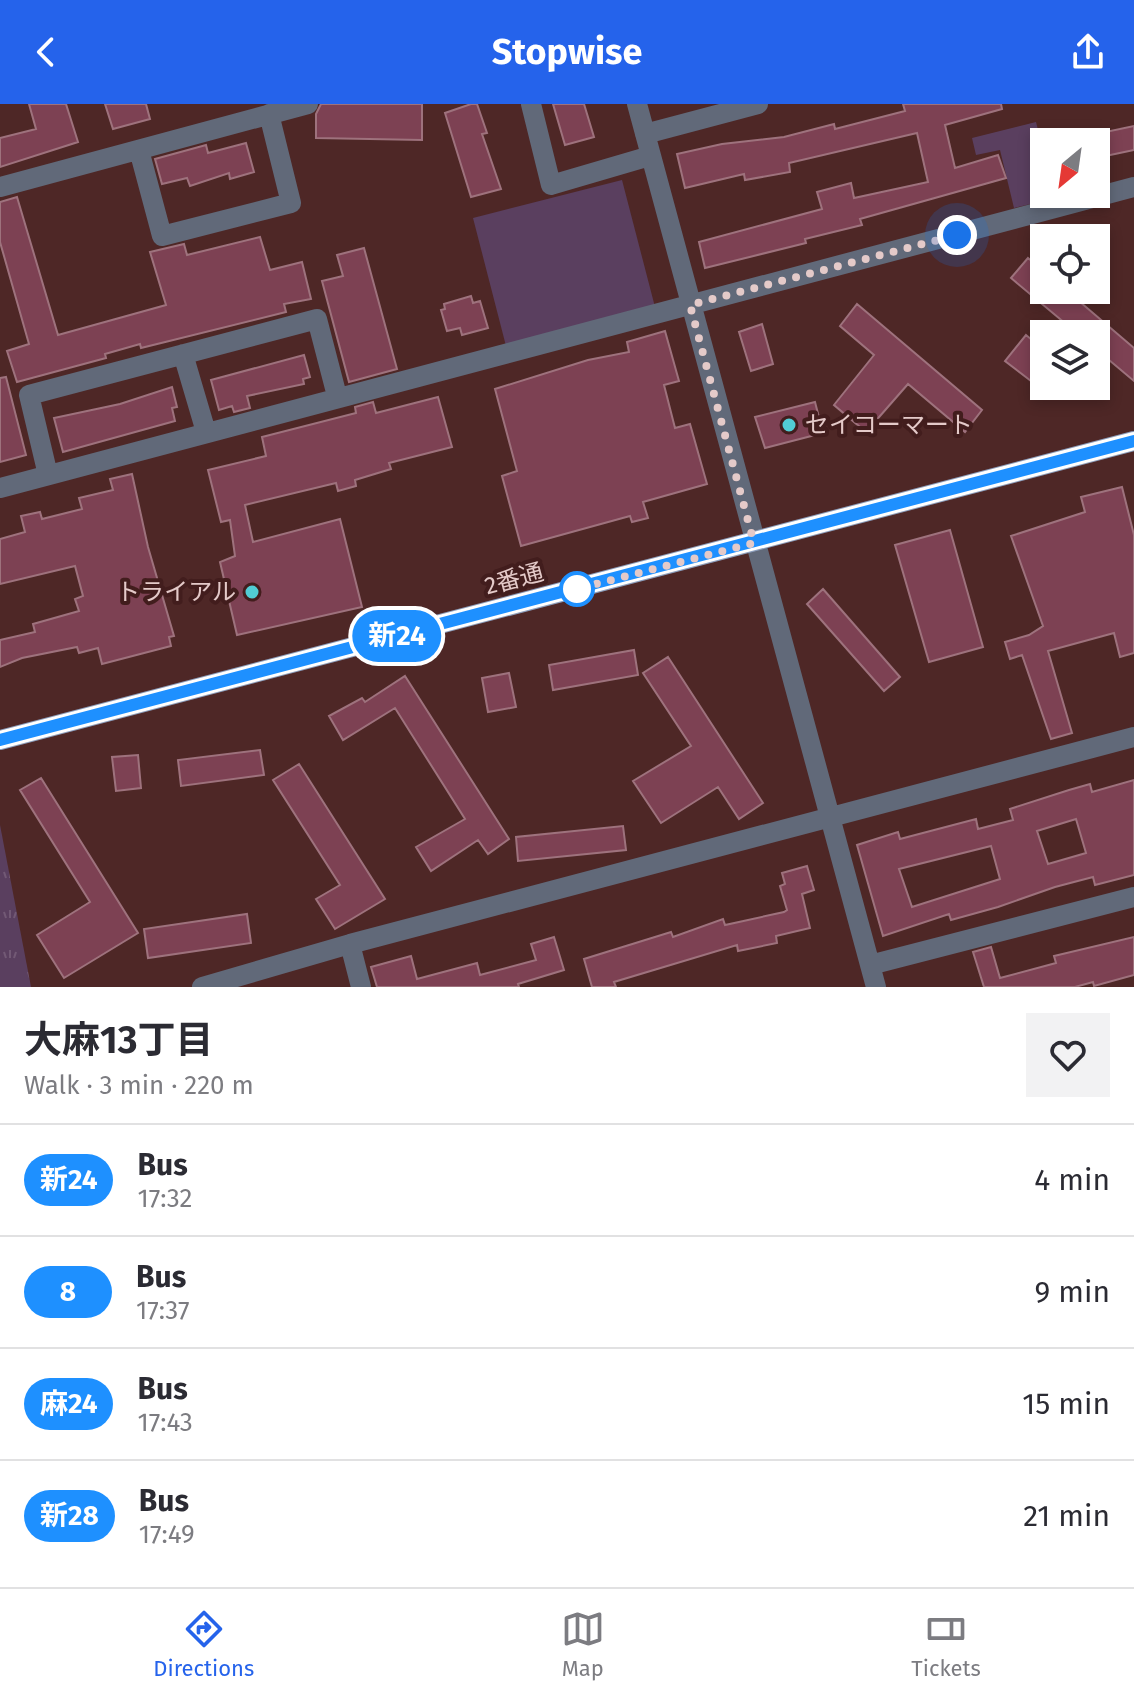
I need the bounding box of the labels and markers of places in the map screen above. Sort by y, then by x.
place label: セイコーマート [805,411,973,439]
marker: セイコーマート [780,416,798,434]
unlabelled marker [560,572,594,606]
place label: トライアル [116,578,236,606]
marker: トライアル [243,583,261,601]

